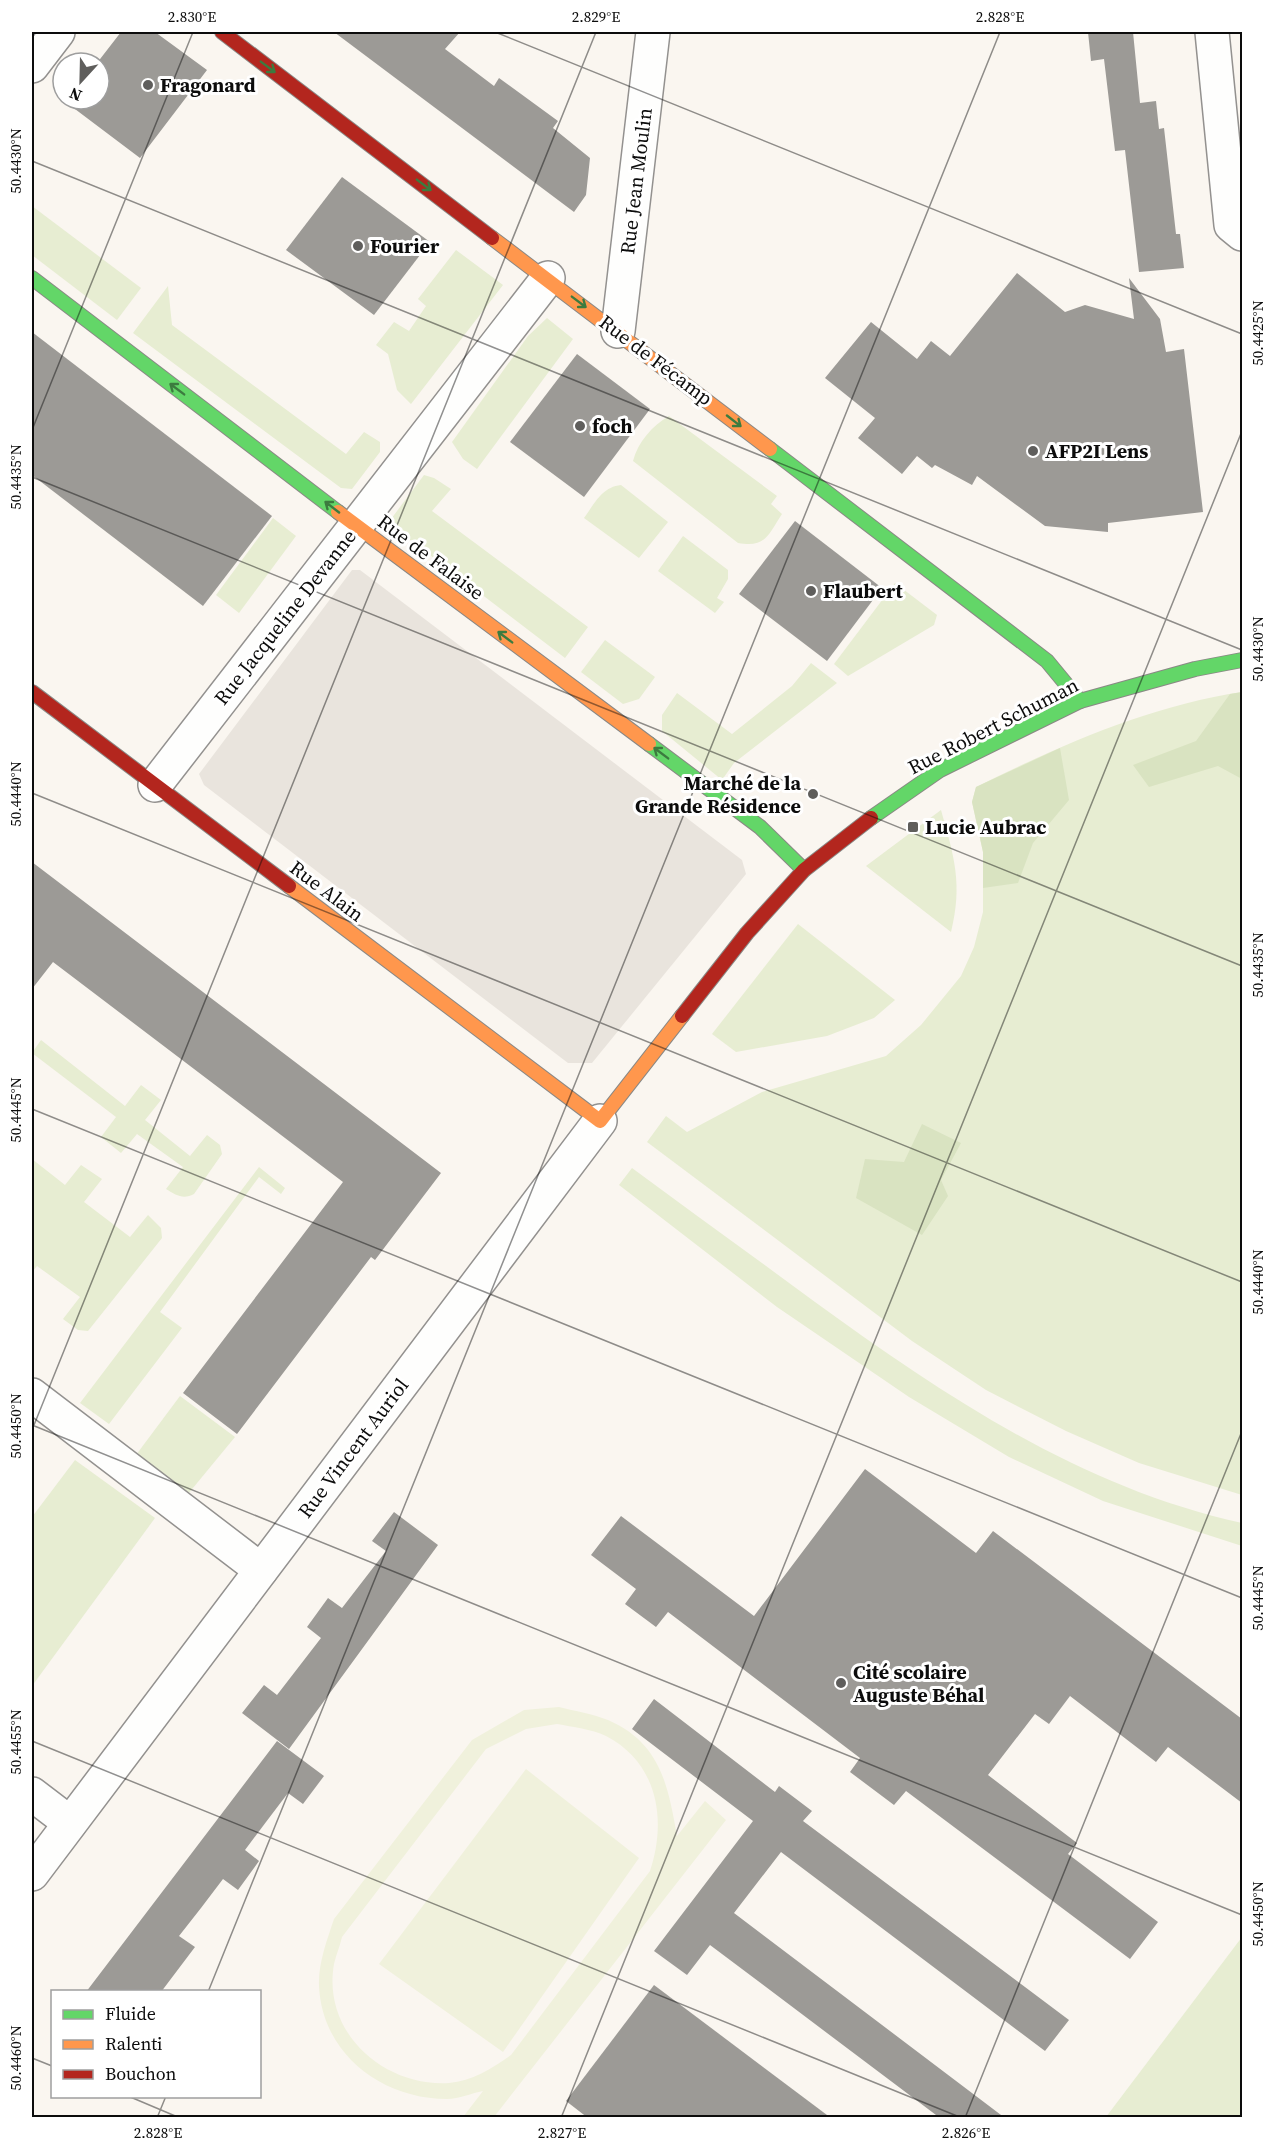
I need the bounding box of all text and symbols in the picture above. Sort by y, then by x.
text: 2.830°E [168,6,216,27]
text: 2.829°E [572,6,620,27]
text: 2.828°E [976,6,1024,27]
north arrow [51,51,111,111]
one-way arrow [260,60,276,73]
place label: Fragonard [160,71,256,99]
marker: Fragonard [141,78,155,92]
text: N [66,82,85,107]
street label: Rue Jean Moulin [613,106,659,256]
text: 50.4430°N [5,128,26,194]
one-way arrow [415,178,431,191]
place label: Fourier [370,232,440,260]
marker: Fourier [351,239,365,253]
one-way arrow [571,296,587,308]
text: 50.4425°N [1247,300,1268,366]
street label: Rue de Fécamp [593,308,719,412]
one-way arrow [170,382,186,395]
place label: foch [592,412,633,440]
one-way arrow [726,414,742,427]
marker: foch [573,419,587,433]
place label: AFP2I Lens [1045,437,1148,465]
text: 50.4435°N [5,444,26,510]
marker: AFP2I Lens [1026,444,1040,458]
one-way arrow [325,500,341,513]
street label: Rue de Falaise [372,508,490,606]
street label: Rue Jacqueline Devanne [207,523,363,711]
place label: Flaubert [823,577,903,605]
marker: Flaubert [804,584,818,598]
text: 50.4430°N [1247,616,1268,682]
one-way arrow [497,630,513,643]
street label: Rue Robert Schuman [903,671,1083,781]
one-way arrow [654,747,670,759]
text: 50.4440°N [5,761,26,827]
place label: Marché de la Grande Résidence [635,769,801,820]
marker: Marché de la Grande Résidence [806,787,820,801]
place label: Lucie Aubrac [925,813,1047,841]
marker: Lucie Aubrac [906,820,920,834]
street label: Rue Alain [284,854,370,928]
text: 50.4435°N [1247,932,1268,998]
text: 50.4445°N [5,1077,26,1143]
text: 50.4440°N [1247,1249,1268,1315]
street label: Rue Vincent Auriol [291,1372,415,1524]
text: 50.4450°N [5,1393,26,1459]
text: 50.4445°N [1247,1565,1268,1631]
place label: Cité scolaire Auguste Béhal [853,1658,985,1709]
marker: Cité scolaire Auguste Béhal [834,1676,848,1690]
text: 50.4455°N [5,1709,26,1775]
text: 50.4450°N [1247,1881,1268,1947]
legend [51,1990,261,2098]
text: Fluide [105,2001,156,2026]
text: 50.4460°N [5,2025,26,2091]
text: Ralenti [105,2031,162,2056]
text: Bouchon [105,2061,177,2086]
text: 2.828°E [134,2122,182,2143]
text: 2.827°E [538,2122,586,2143]
text: 2.826°E [942,2122,990,2143]

